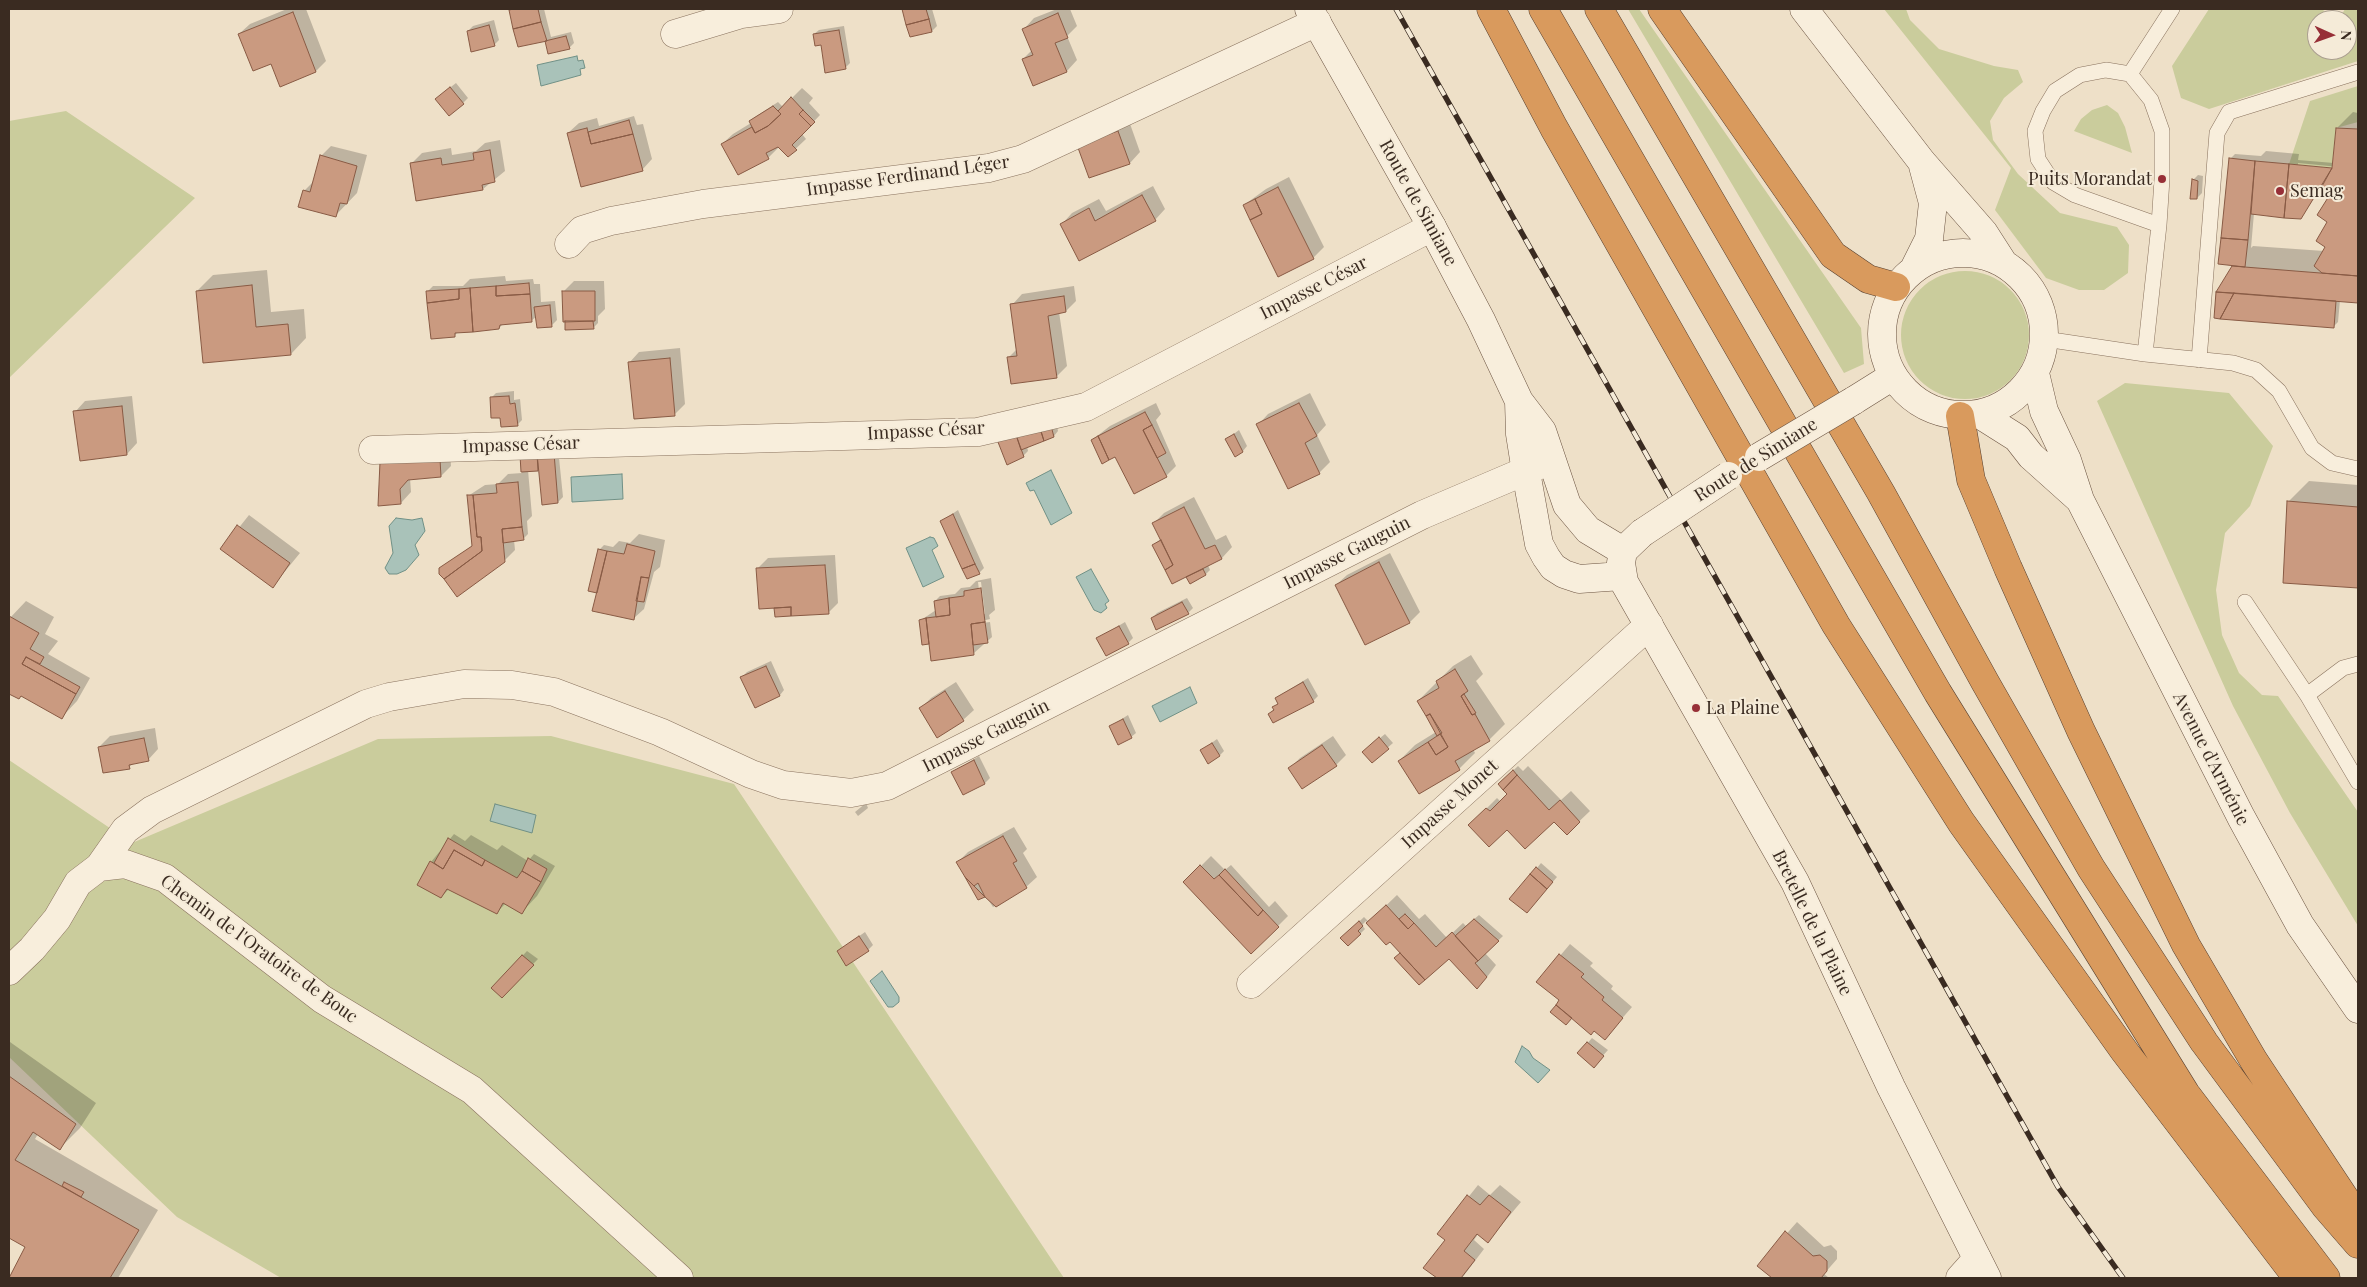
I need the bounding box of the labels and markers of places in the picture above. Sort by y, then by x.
place label: Puits Morandat [2028,168,2152,190]
marker: Puits Morandat [2156,173,2168,185]
place label: Semag [2290,180,2343,202]
marker: Semag [2274,185,2286,197]
place label: La Plaine [1706,697,1780,719]
marker: La Plaine [1690,702,1702,714]

